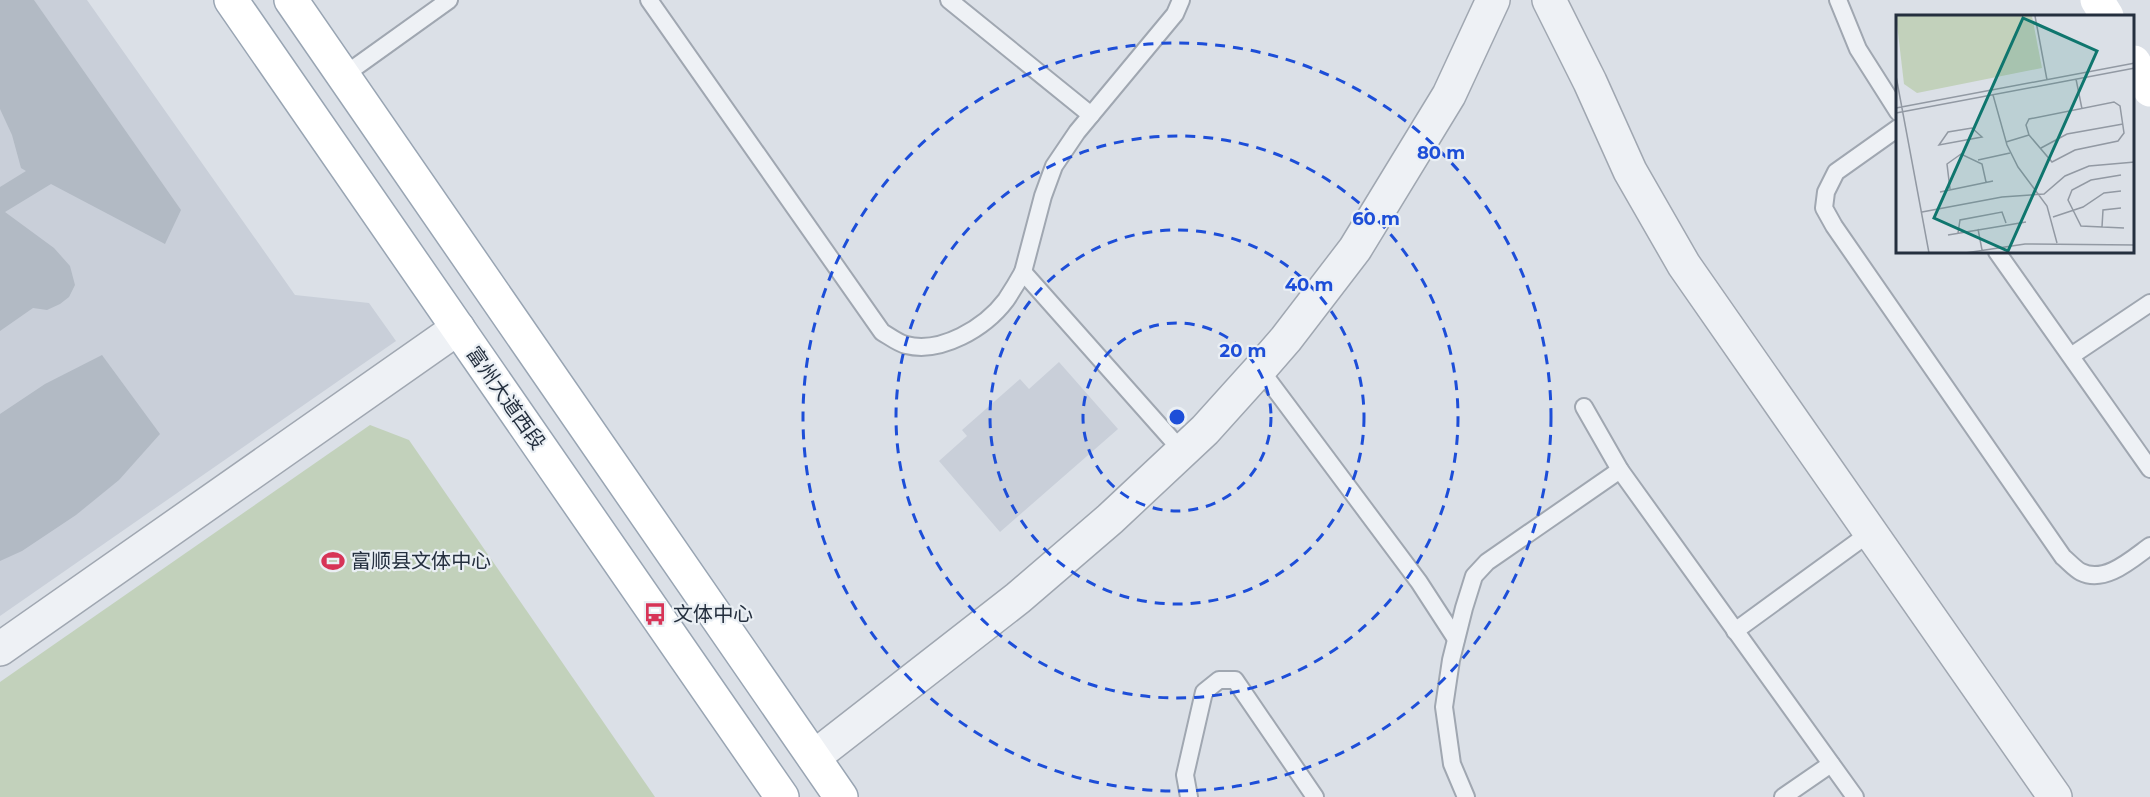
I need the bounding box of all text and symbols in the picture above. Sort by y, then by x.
inset map [1896,15,2135,254]
text: 80 m [1417,142,1465,164]
text: 60 m [1352,208,1400,230]
text: 40 m [1285,274,1333,296]
text: 20 m [1220,340,1266,362]
street label: 富州大道西段 [462,342,550,454]
centre of rings [1167,407,1187,427]
sports icon: 富顺县文体中心 [320,548,346,574]
place label: 富顺县文体中心 [351,549,491,573]
bus stop icon: 文体中心 [642,601,668,627]
place label: 文体中心 [673,602,753,626]

